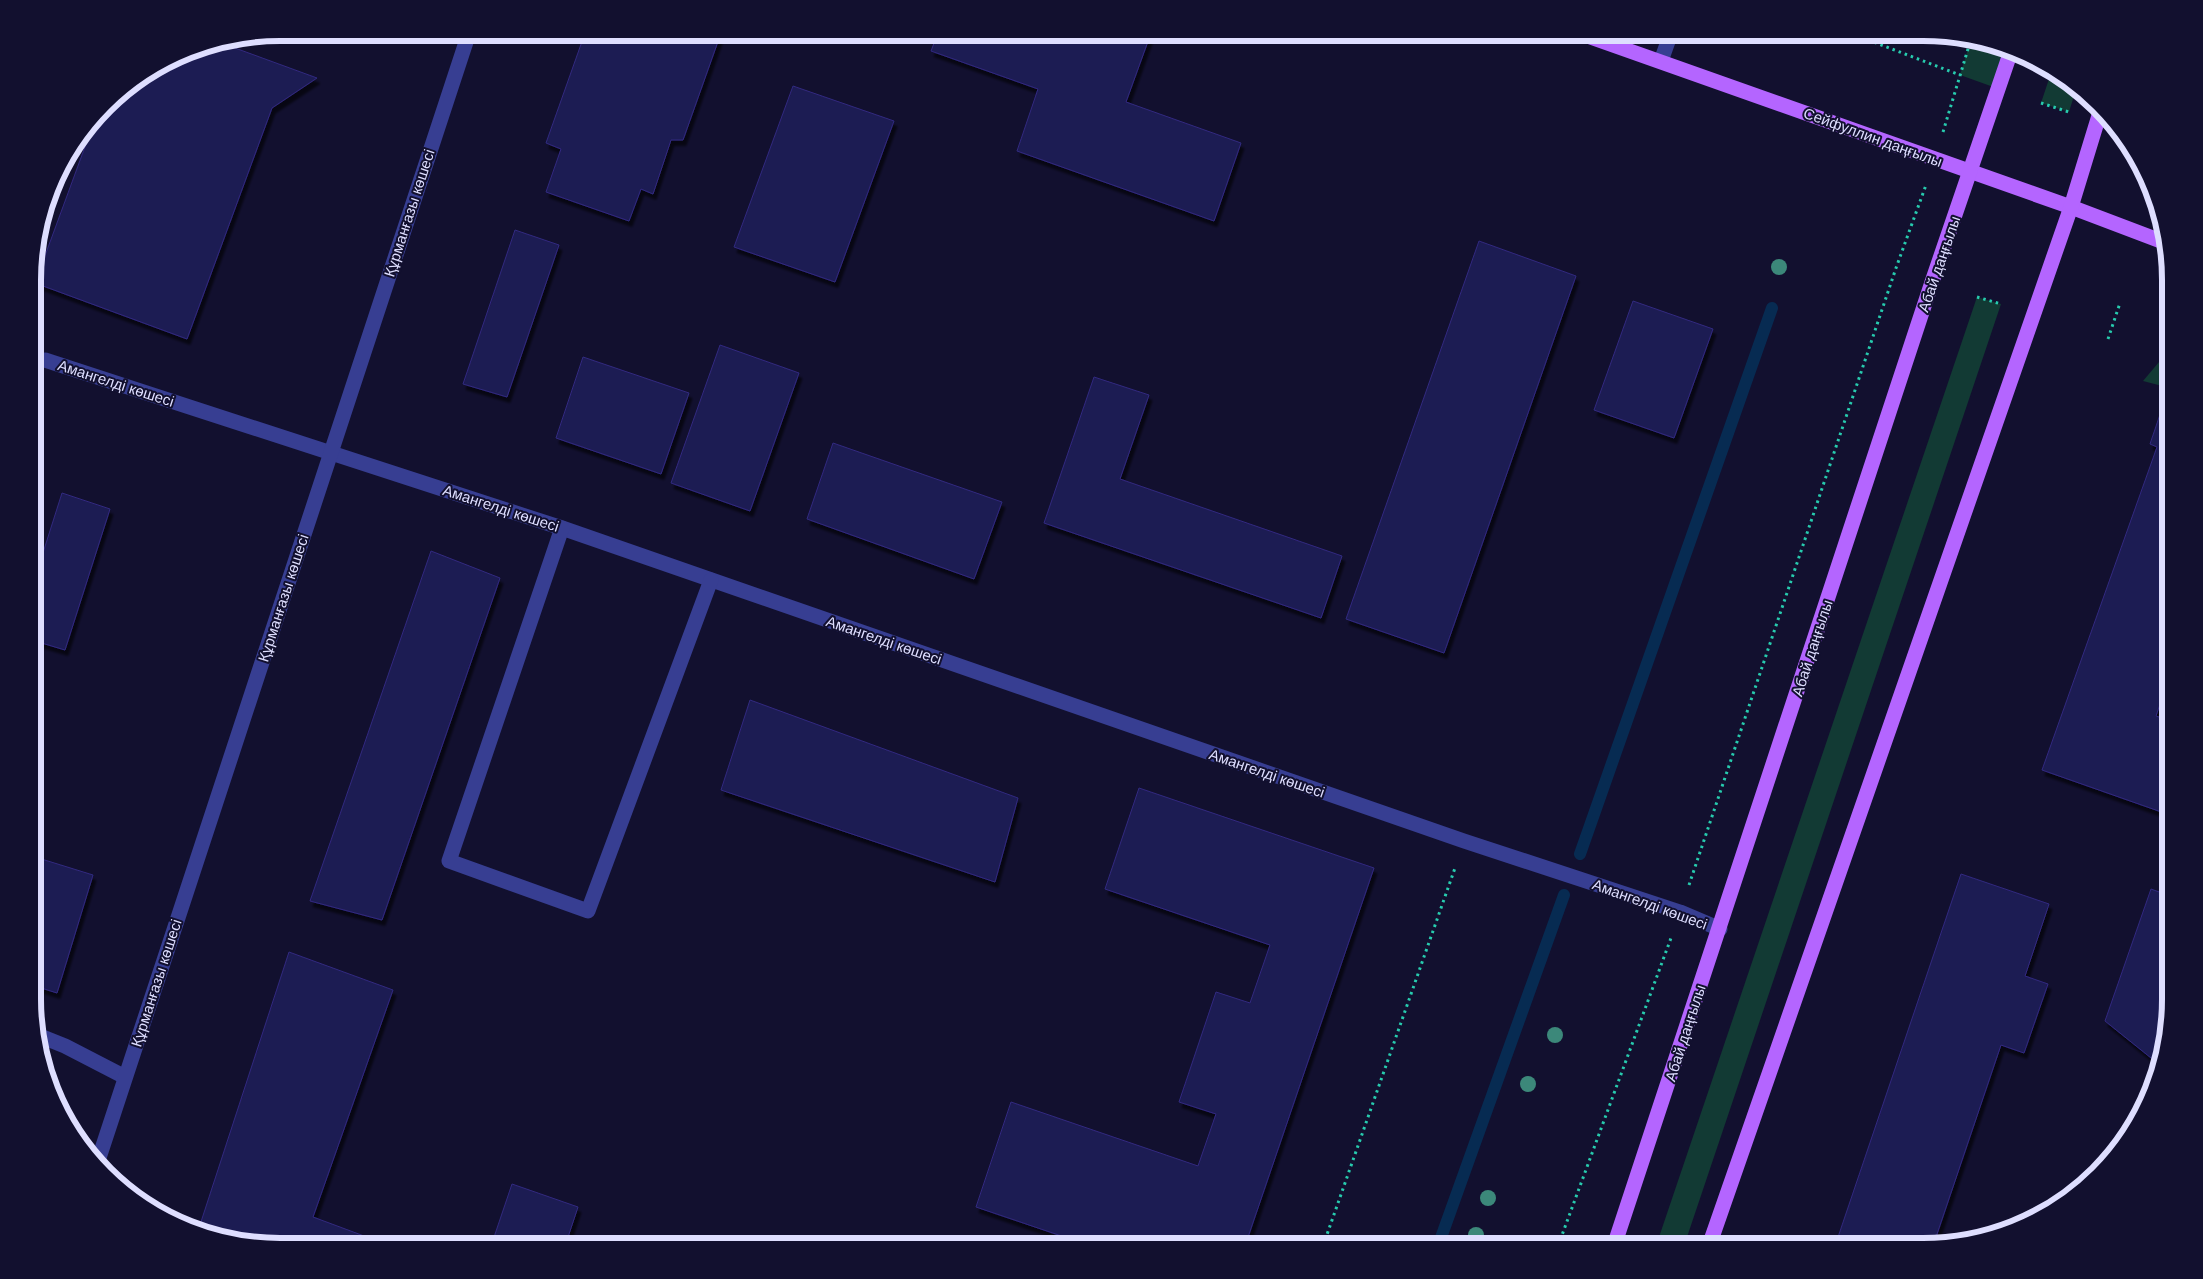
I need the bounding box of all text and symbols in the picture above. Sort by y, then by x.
street label: Сейфуллин даңғылы [1801,104,1945,170]
street label: Құрманғазы көшесі [380,147,438,279]
street label: Абай даңғылы [1915,214,1963,314]
street label: Амангелді көшесі [56,356,176,410]
street label: Амангелді көшесі [441,481,561,535]
street label: Құрманғазы көшесі [254,532,312,664]
street label: Абай даңғылы [1788,598,1836,698]
street label: Амангелді көшесі [824,612,944,668]
street label: Амангелді көшесі [1207,745,1327,801]
street label: Амангелді көшесі [1590,875,1710,933]
street label: Құрманғазы көшесі [127,917,185,1049]
street label: Абай даңғылы [1661,983,1709,1083]

